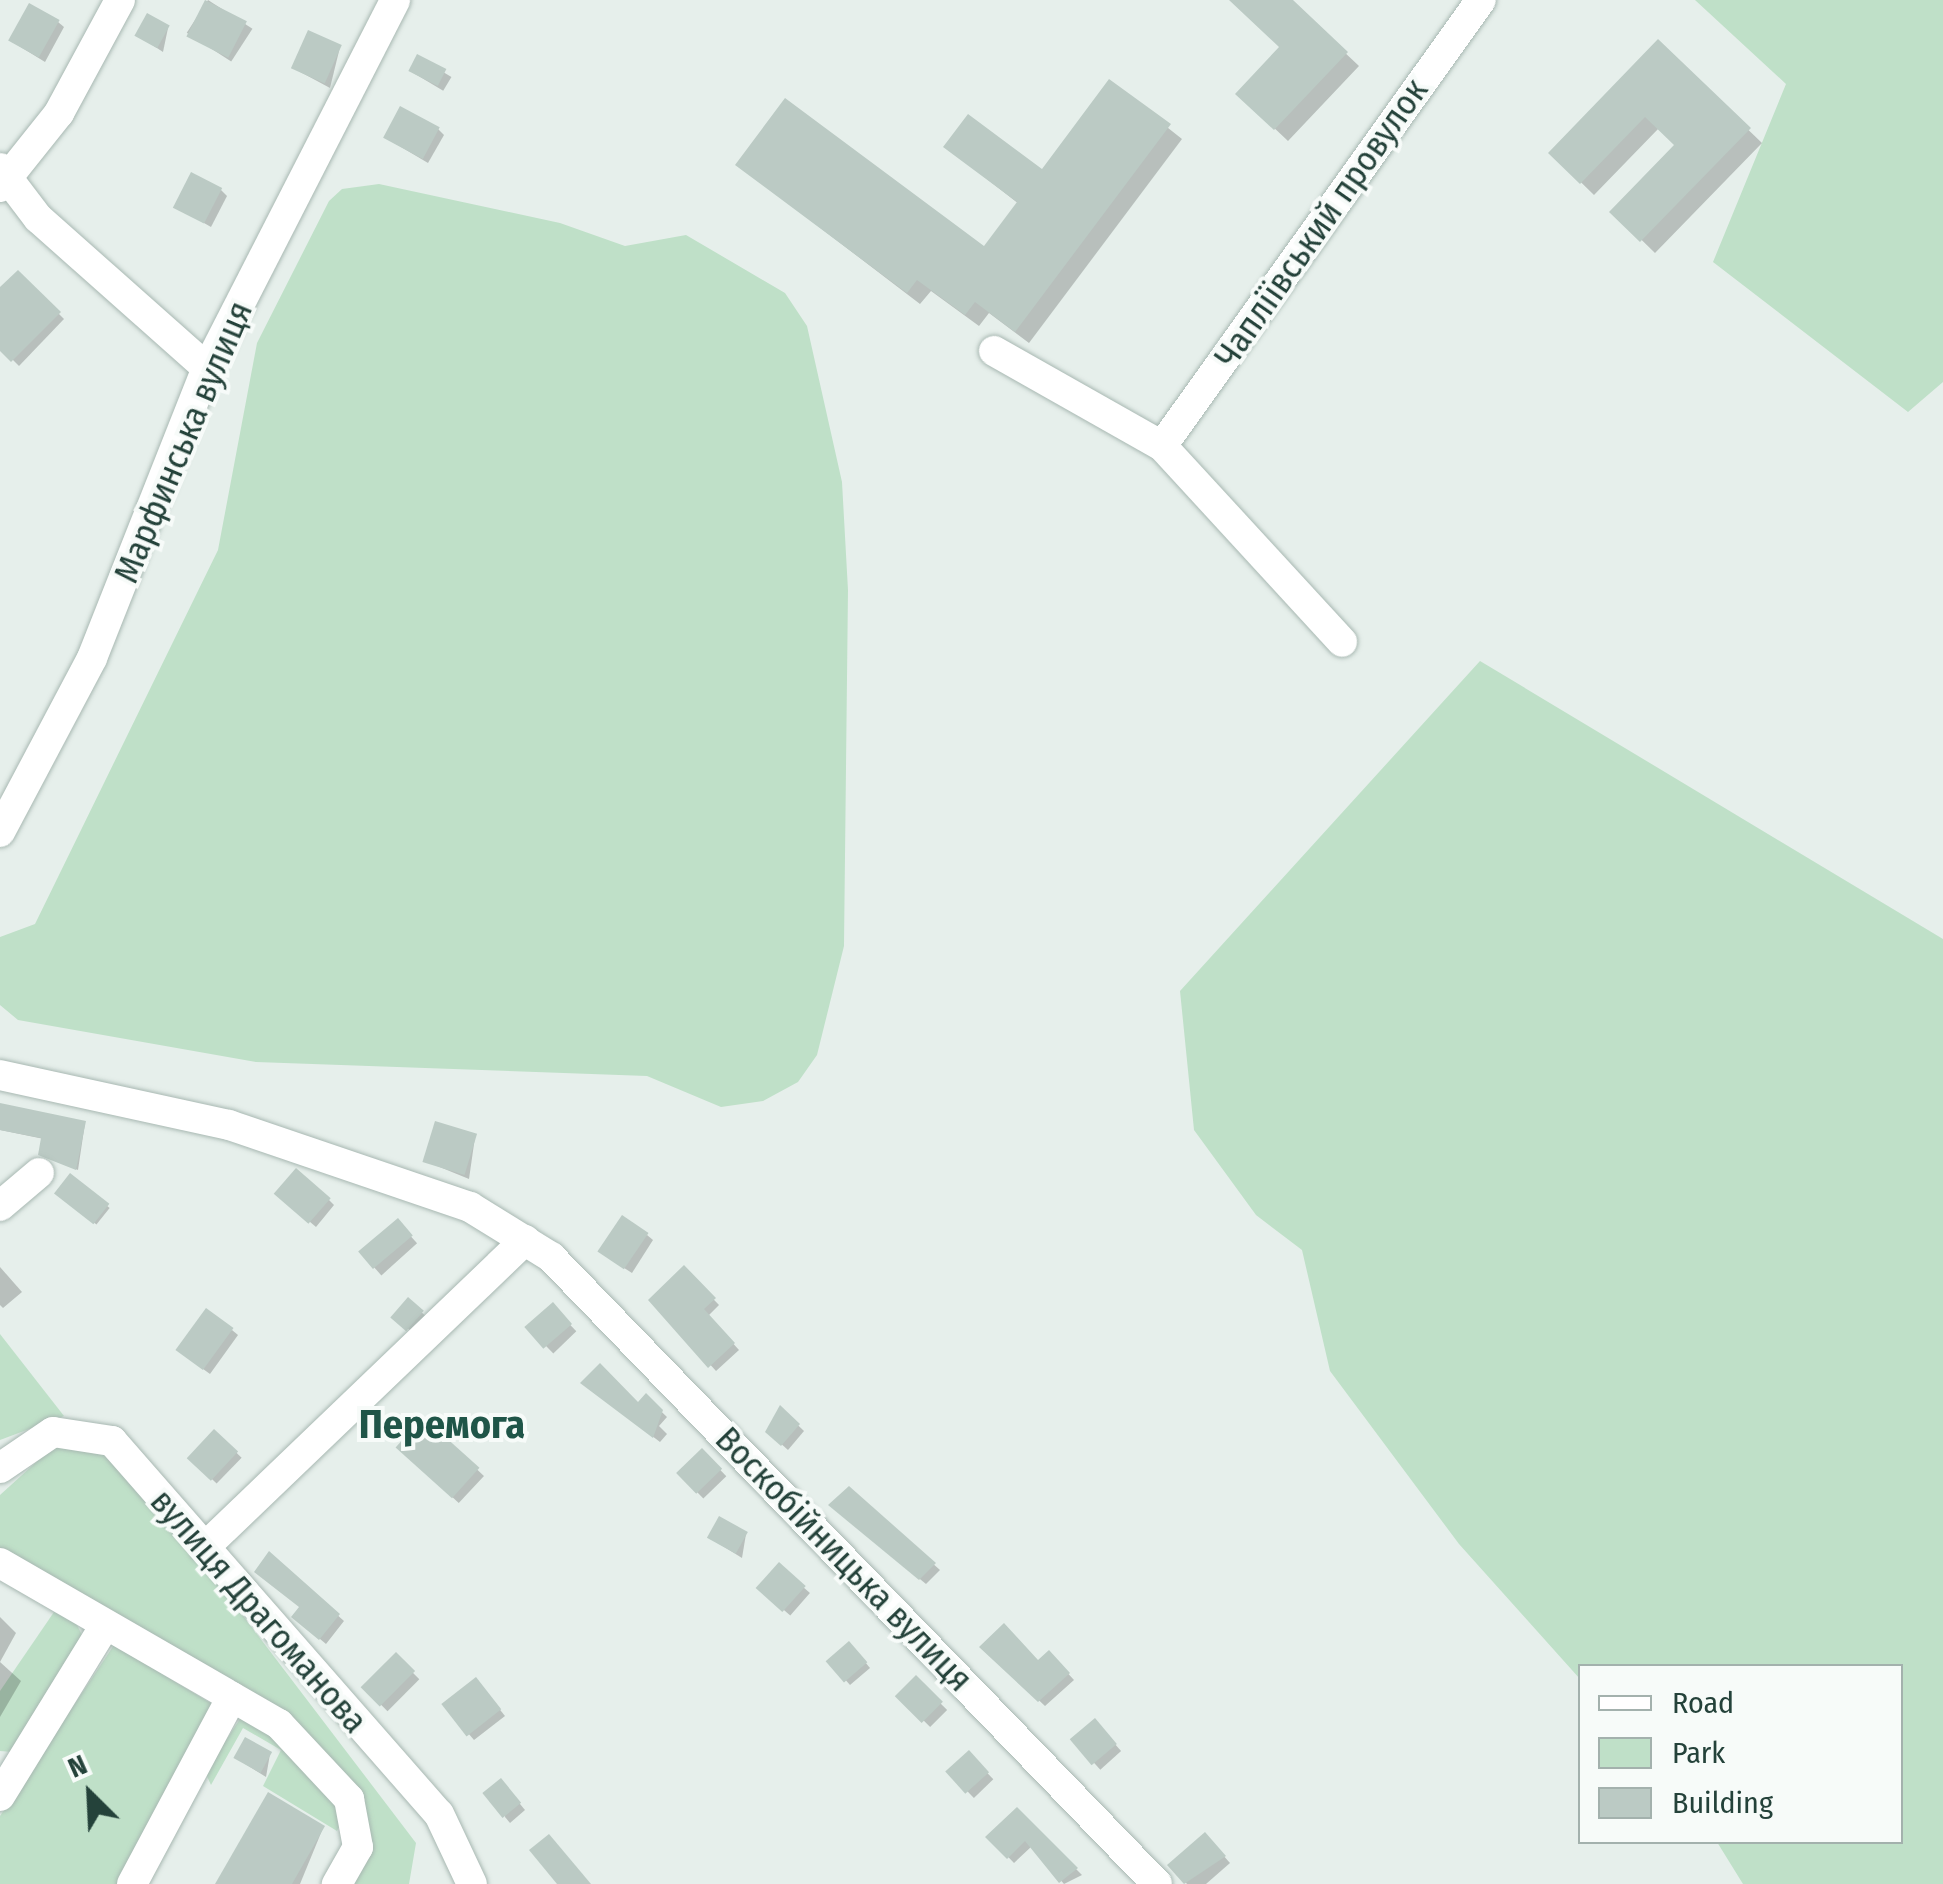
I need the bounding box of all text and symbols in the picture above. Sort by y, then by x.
street label: Чапліївський провулок [1206,71,1436,375]
street label: Марфинська вулиця [105,295,261,589]
district label: Перемога [359,1401,525,1449]
street label: Воскобійницька вулиця [707,1418,981,1700]
street label: вулиця Драгоманова [142,1481,376,1741]
legend [1578,1664,1903,1844]
text: Road [1672,1685,1734,1721]
text: Park [1672,1735,1725,1771]
north arrow [40,1744,140,1844]
text: N [63,1748,92,1785]
text: Building [1672,1785,1773,1821]

